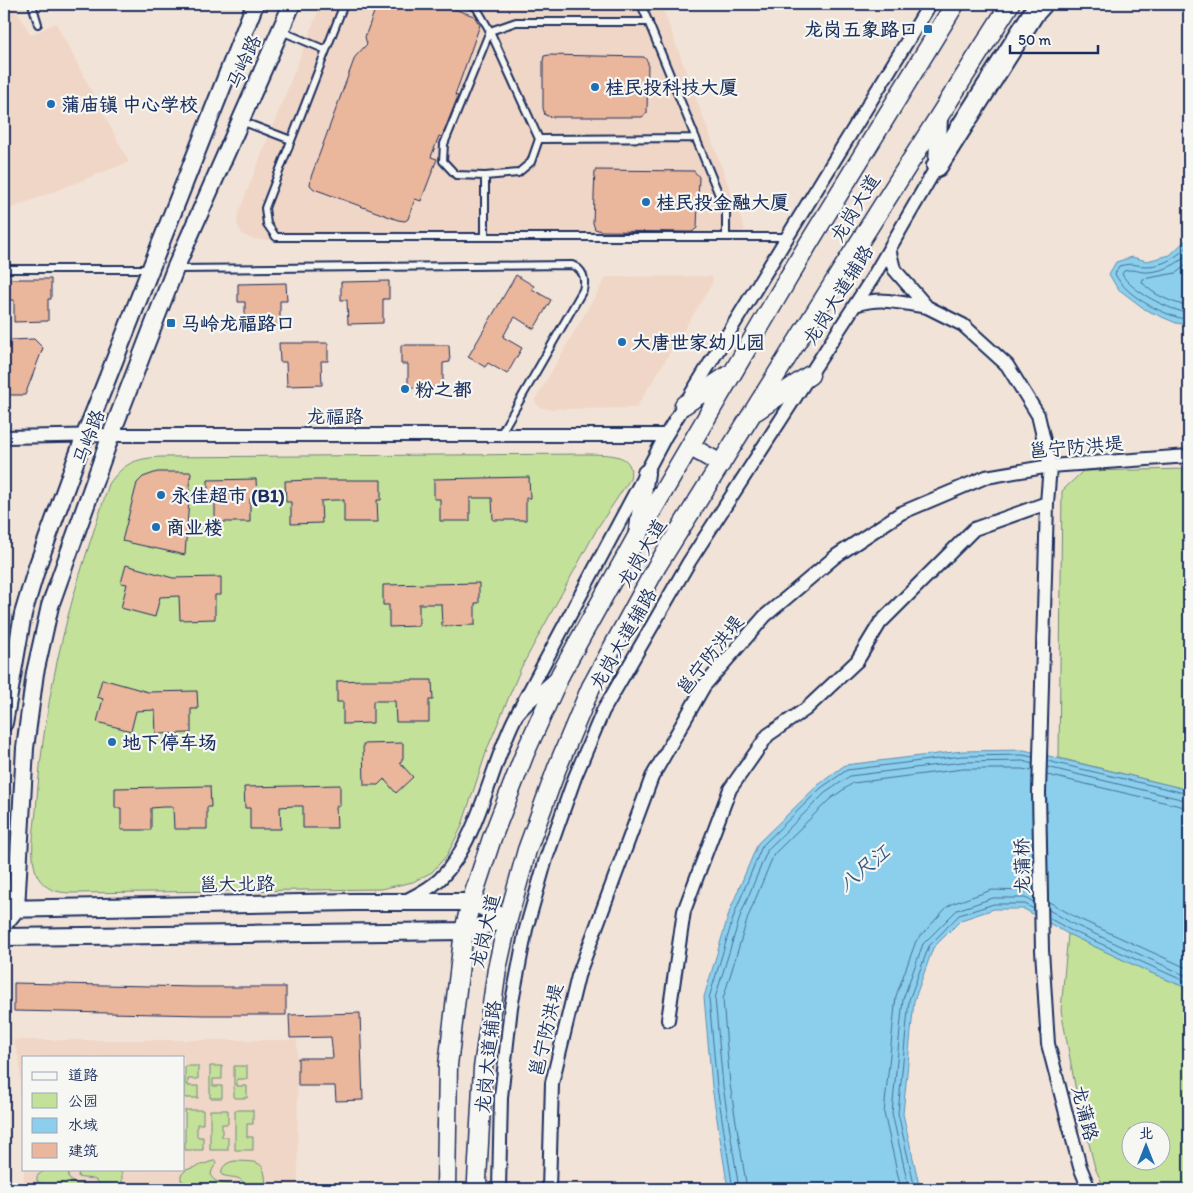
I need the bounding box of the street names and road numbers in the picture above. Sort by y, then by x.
street label: 马岭路 [222,31,266,93]
street label: 龙岗大道 [825,170,885,246]
street label: 龙岗大道辅路 [798,241,878,349]
street label: 龙福路 [306,405,364,428]
street label: 马岭路 [68,406,110,468]
street label: 邕宁防洪堤 [1028,431,1124,463]
street label: 龙岗大道 [613,514,671,592]
street label: 龙岗大道辅路 [585,584,661,694]
street label: 邕宁防洪堤 [672,610,748,700]
street label: 龙蒲桥 [1010,837,1034,895]
street label: 邕大北路 [199,872,275,896]
street label: 龙岗大道 [465,891,505,971]
street label: 邕宁防洪堤 [524,981,568,1079]
street label: 龙岗大道辅路 [471,999,505,1115]
street label: 龙蒲路 [1067,1083,1103,1143]

